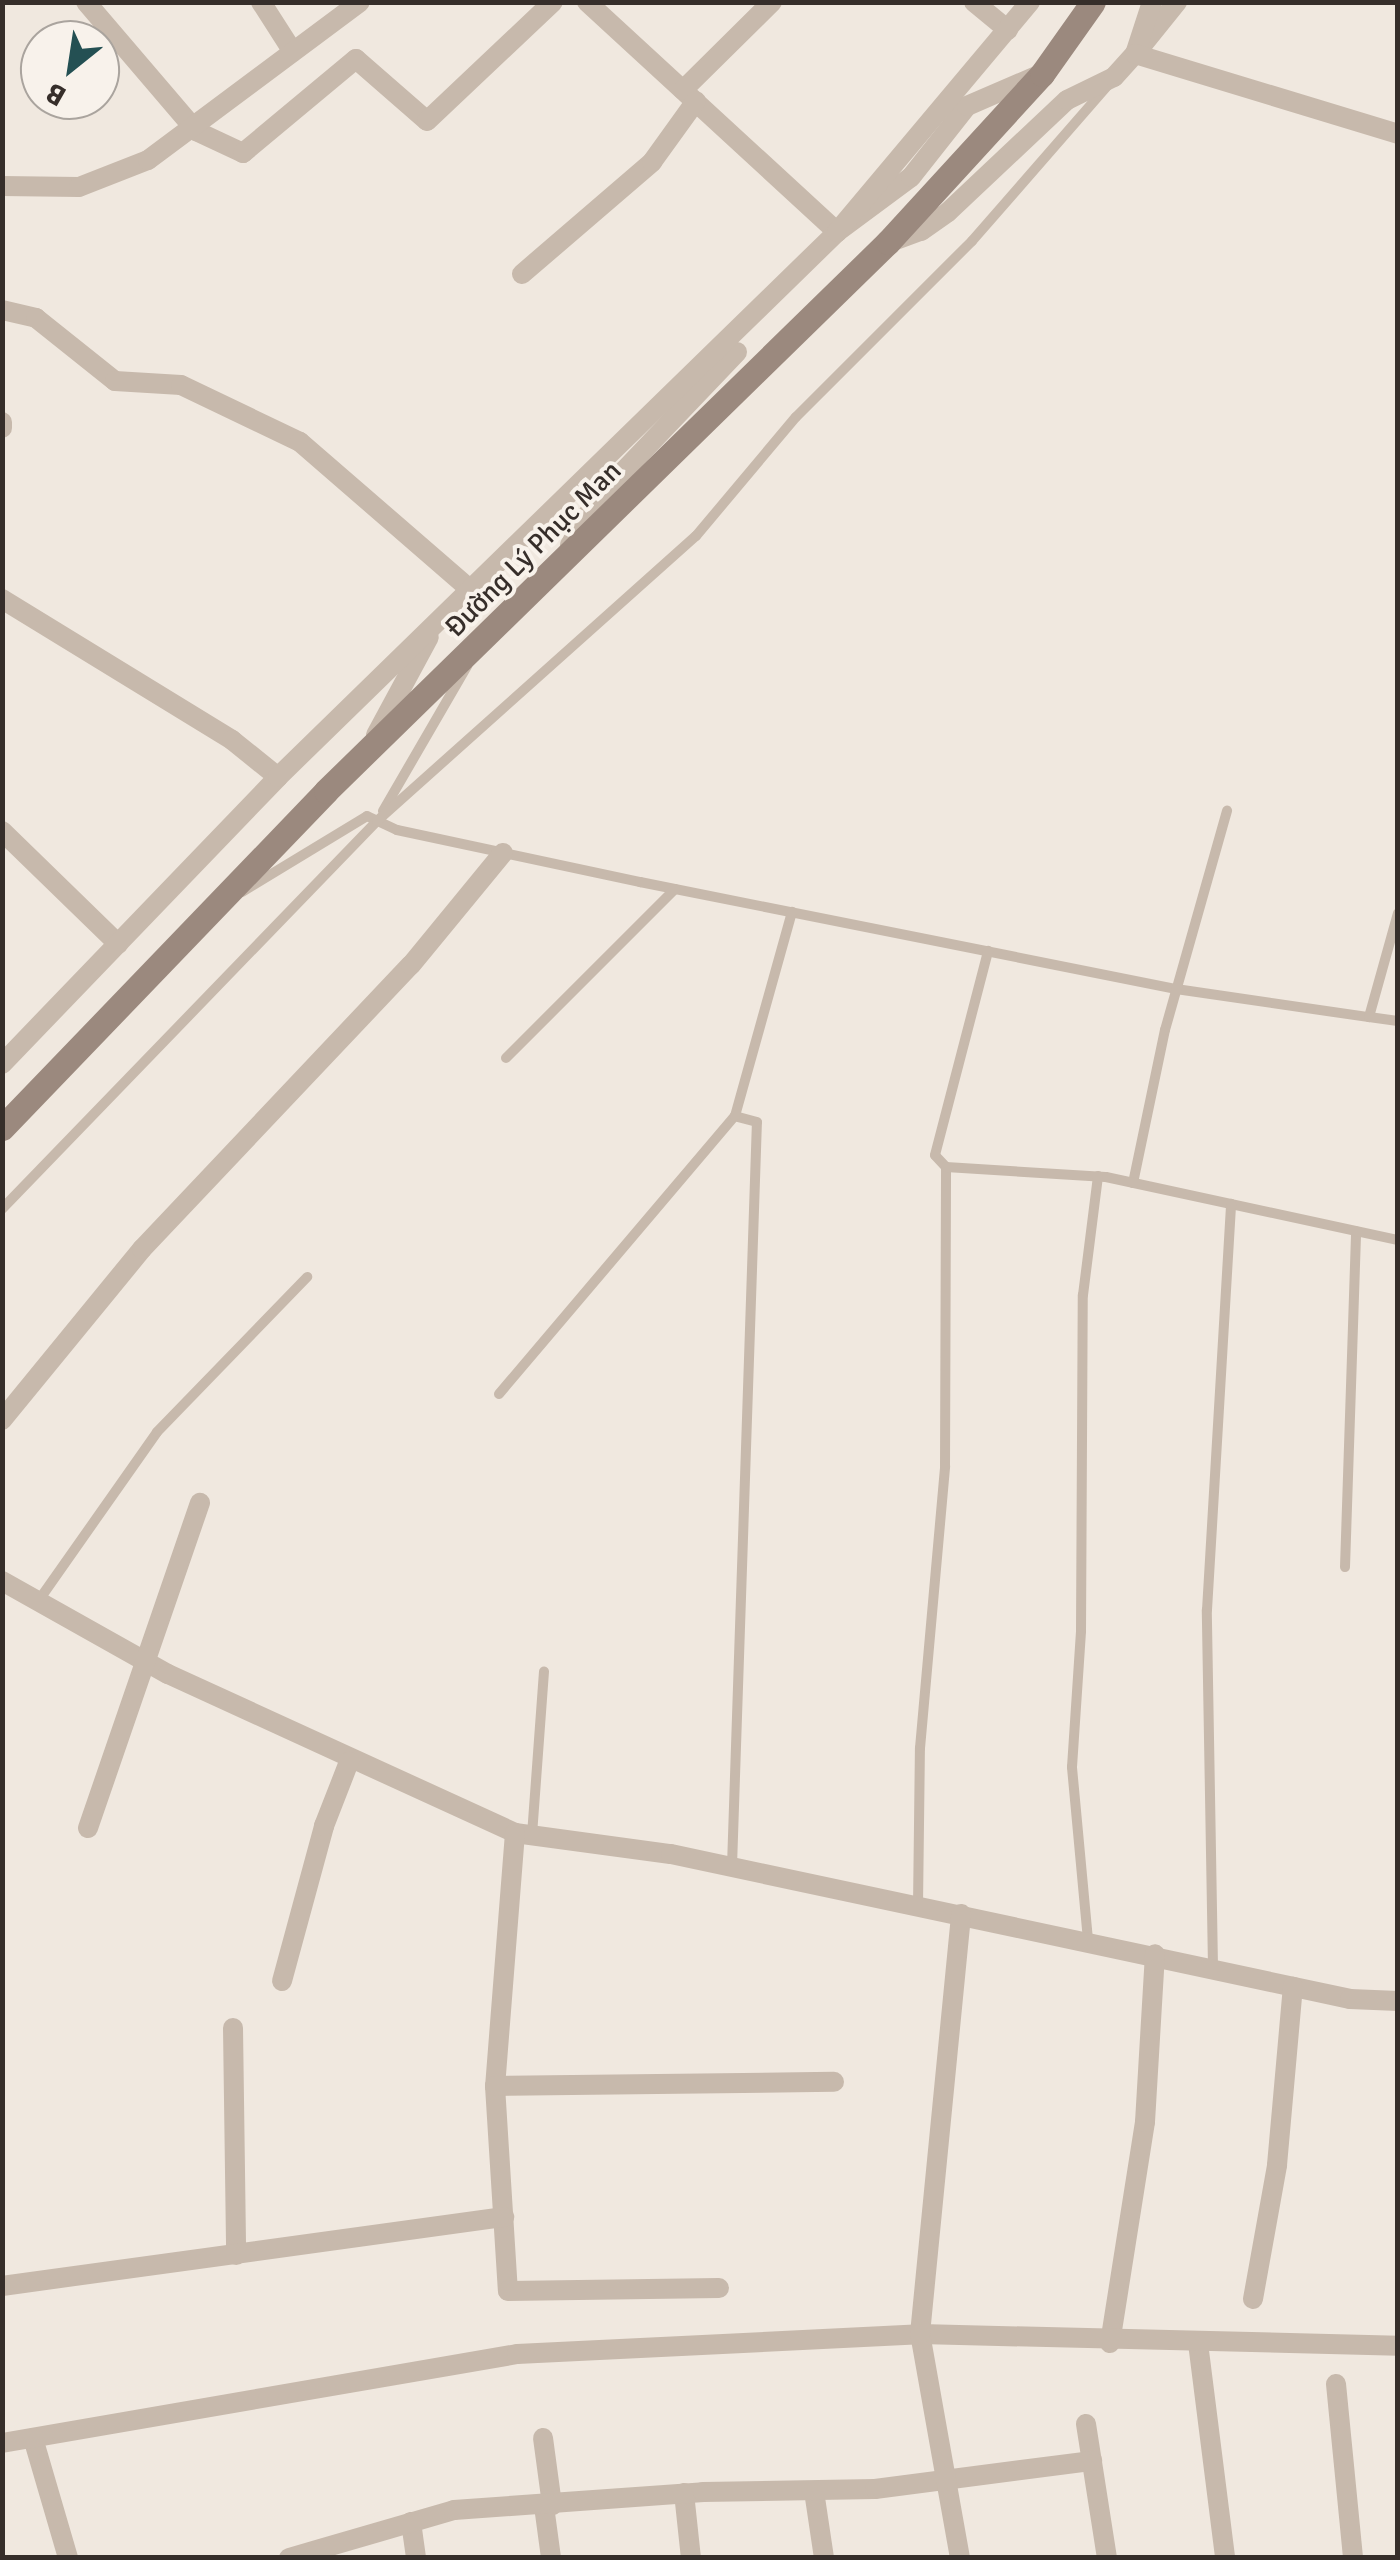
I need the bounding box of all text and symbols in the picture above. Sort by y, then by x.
north arrow [20,20,120,120]
text: B [40,75,72,113]
street label: Đường Lý Phục Man [438,454,628,644]

